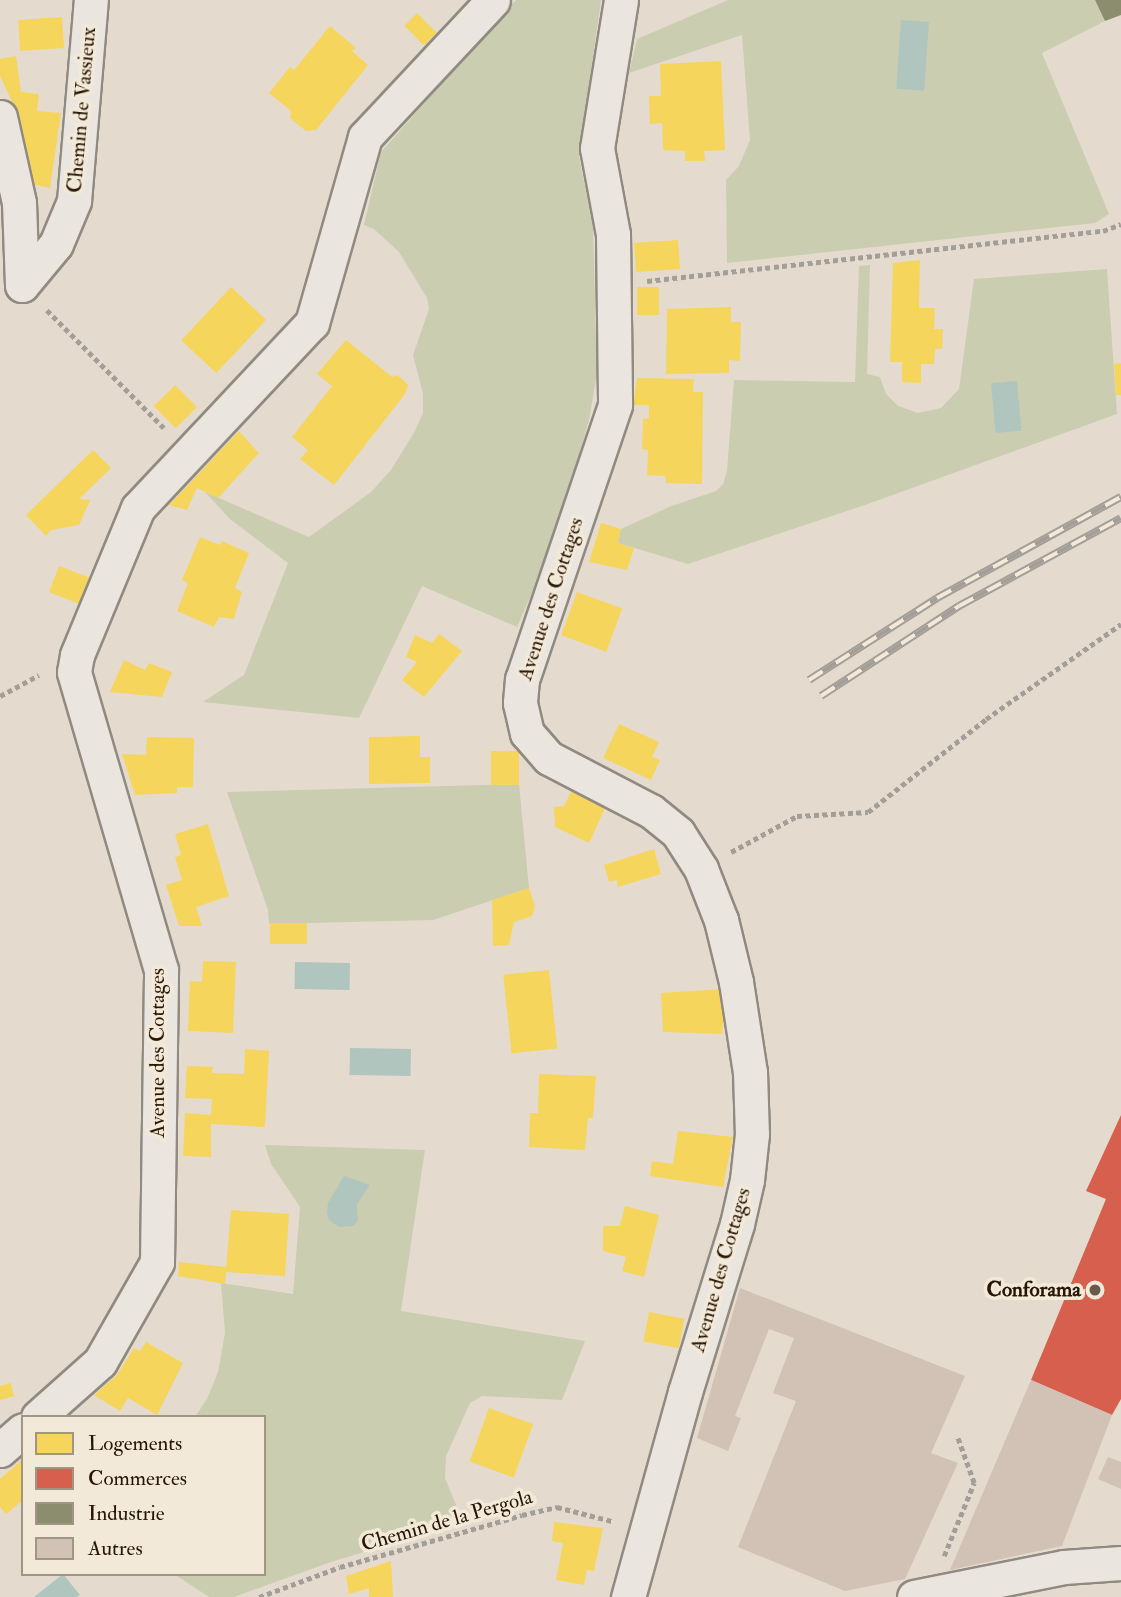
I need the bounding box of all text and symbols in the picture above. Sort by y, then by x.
street label: Chemin de Vassieux [62,26,102,194]
street label: Avenue des Cottages [513,514,589,684]
street label: Avenue des Cottages [145,968,171,1138]
street label: Avenue des Cottages [685,1185,757,1355]
place label: Conforama [987,1277,1081,1303]
marker: Conforama [1087,1282,1103,1298]
legend [21,1415,266,1576]
text: Logements [88,1430,182,1457]
text: Commerces [88,1465,187,1492]
street label: Chemin de la Pergola [359,1485,535,1557]
text: Industrie [88,1500,165,1527]
text: Autres [88,1535,143,1562]

